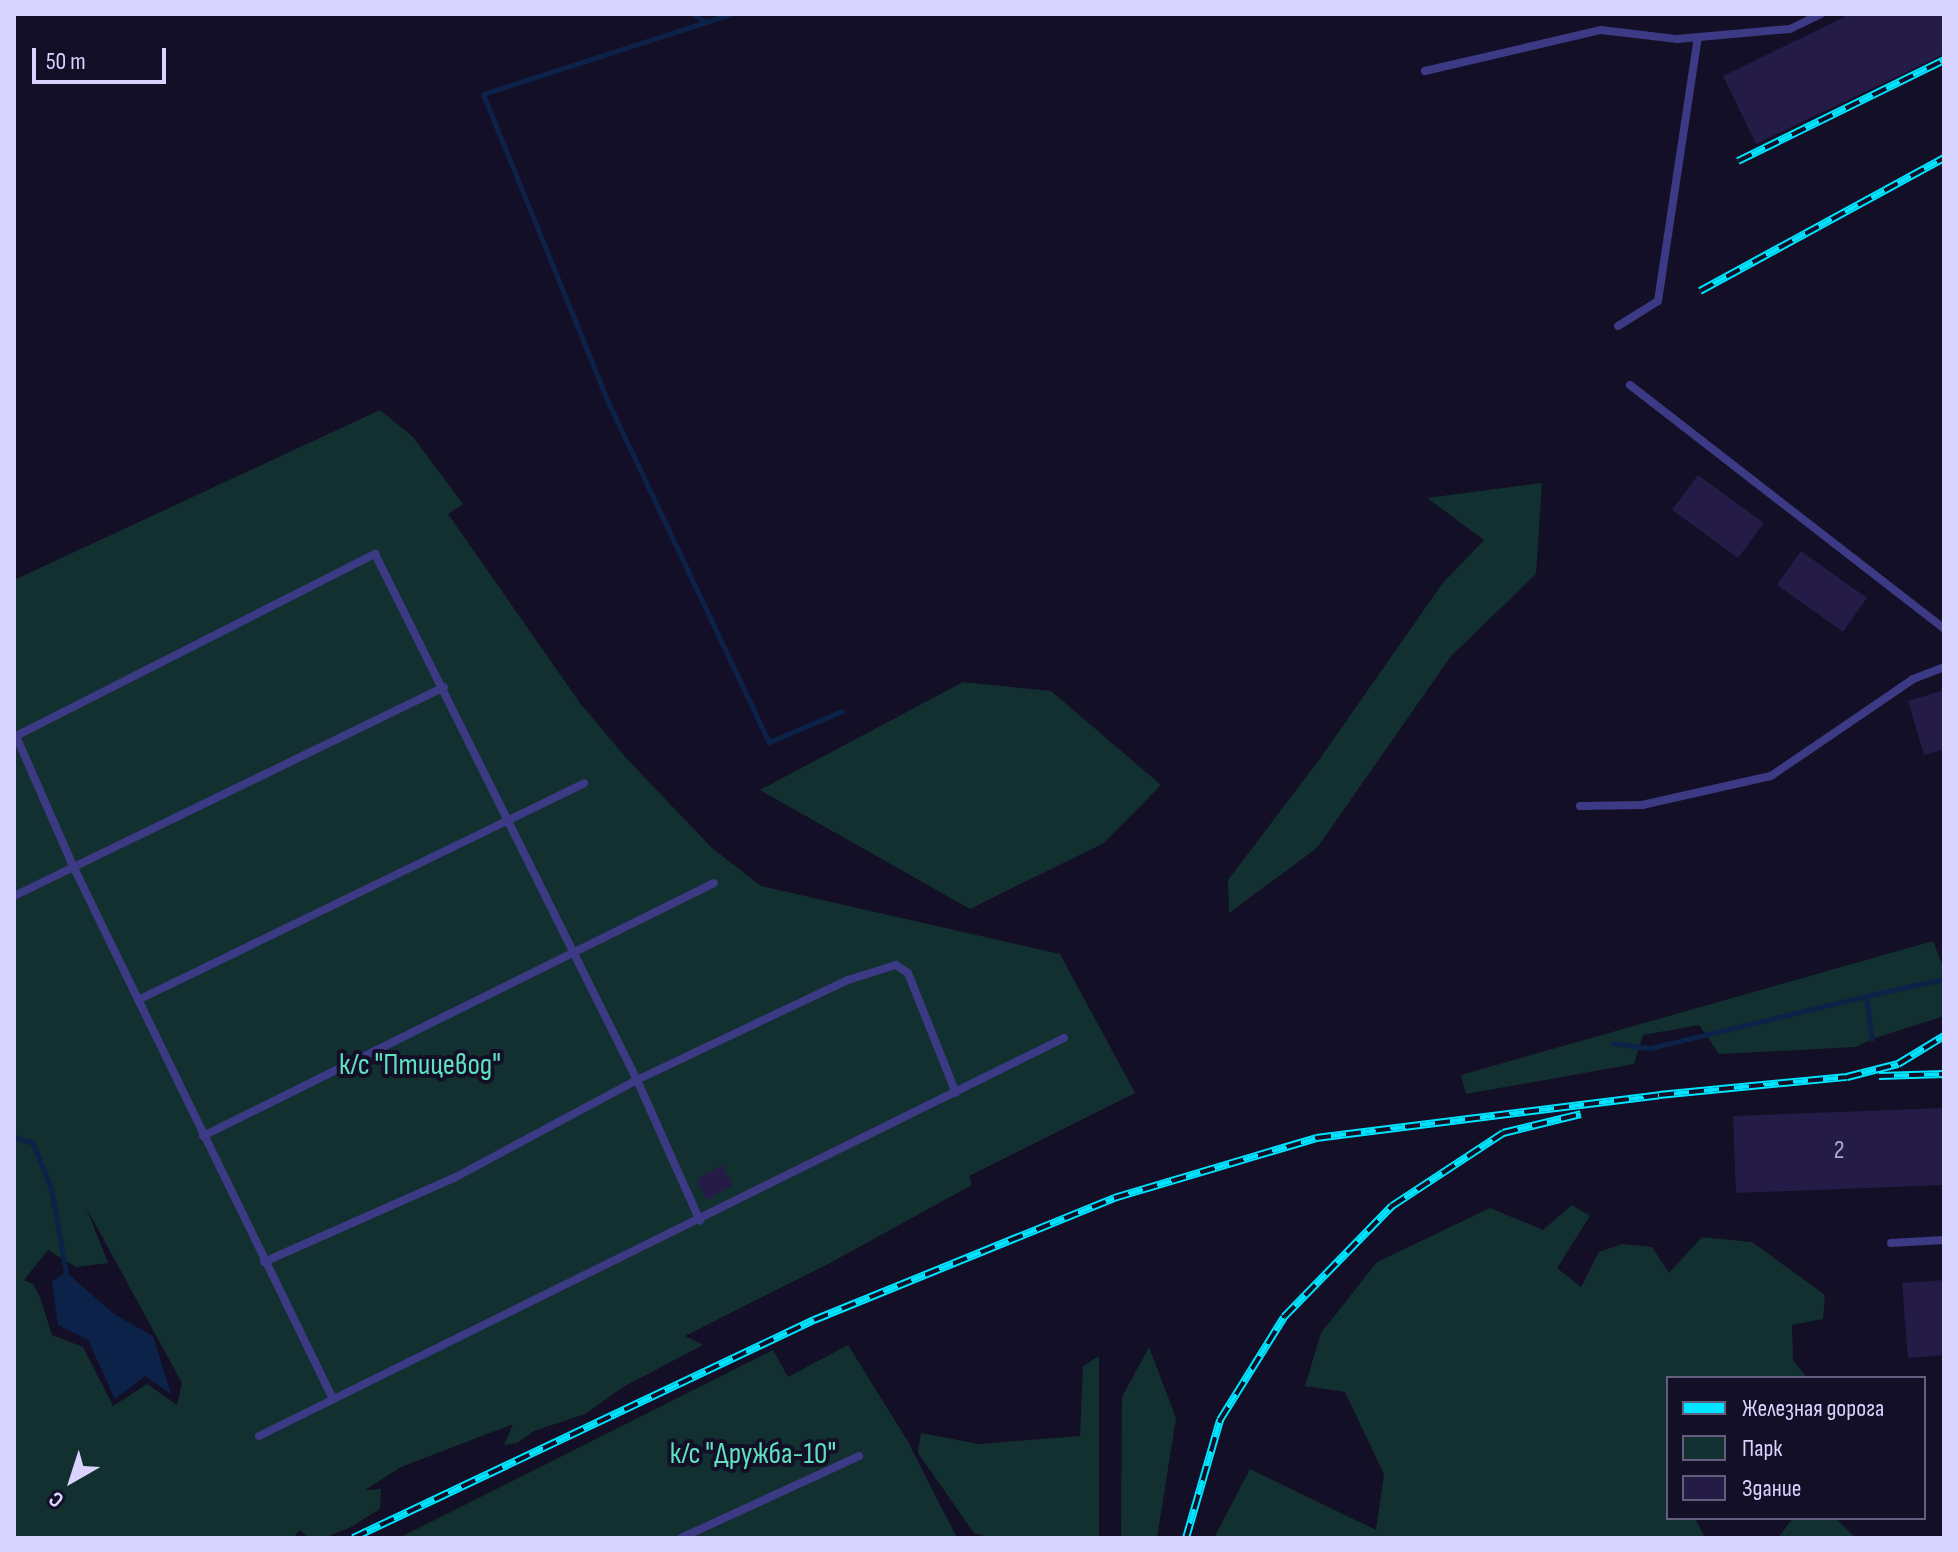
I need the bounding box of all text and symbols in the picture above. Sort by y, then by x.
scale bar [36,32,170,82]
text: 50 m [46,47,86,76]
park label: к/с "Птицевод" [339,1047,501,1083]
house number: 2 [1834,1135,1844,1167]
legend [1666,1376,1926,1520]
text: Железная дорога [1742,1394,1884,1423]
text: Парк [1742,1434,1782,1463]
park label: к/с "Дружба-10" [670,1436,836,1472]
north arrow [32,1440,112,1520]
text: Здание [1742,1474,1801,1503]
text: С [44,1485,69,1513]

